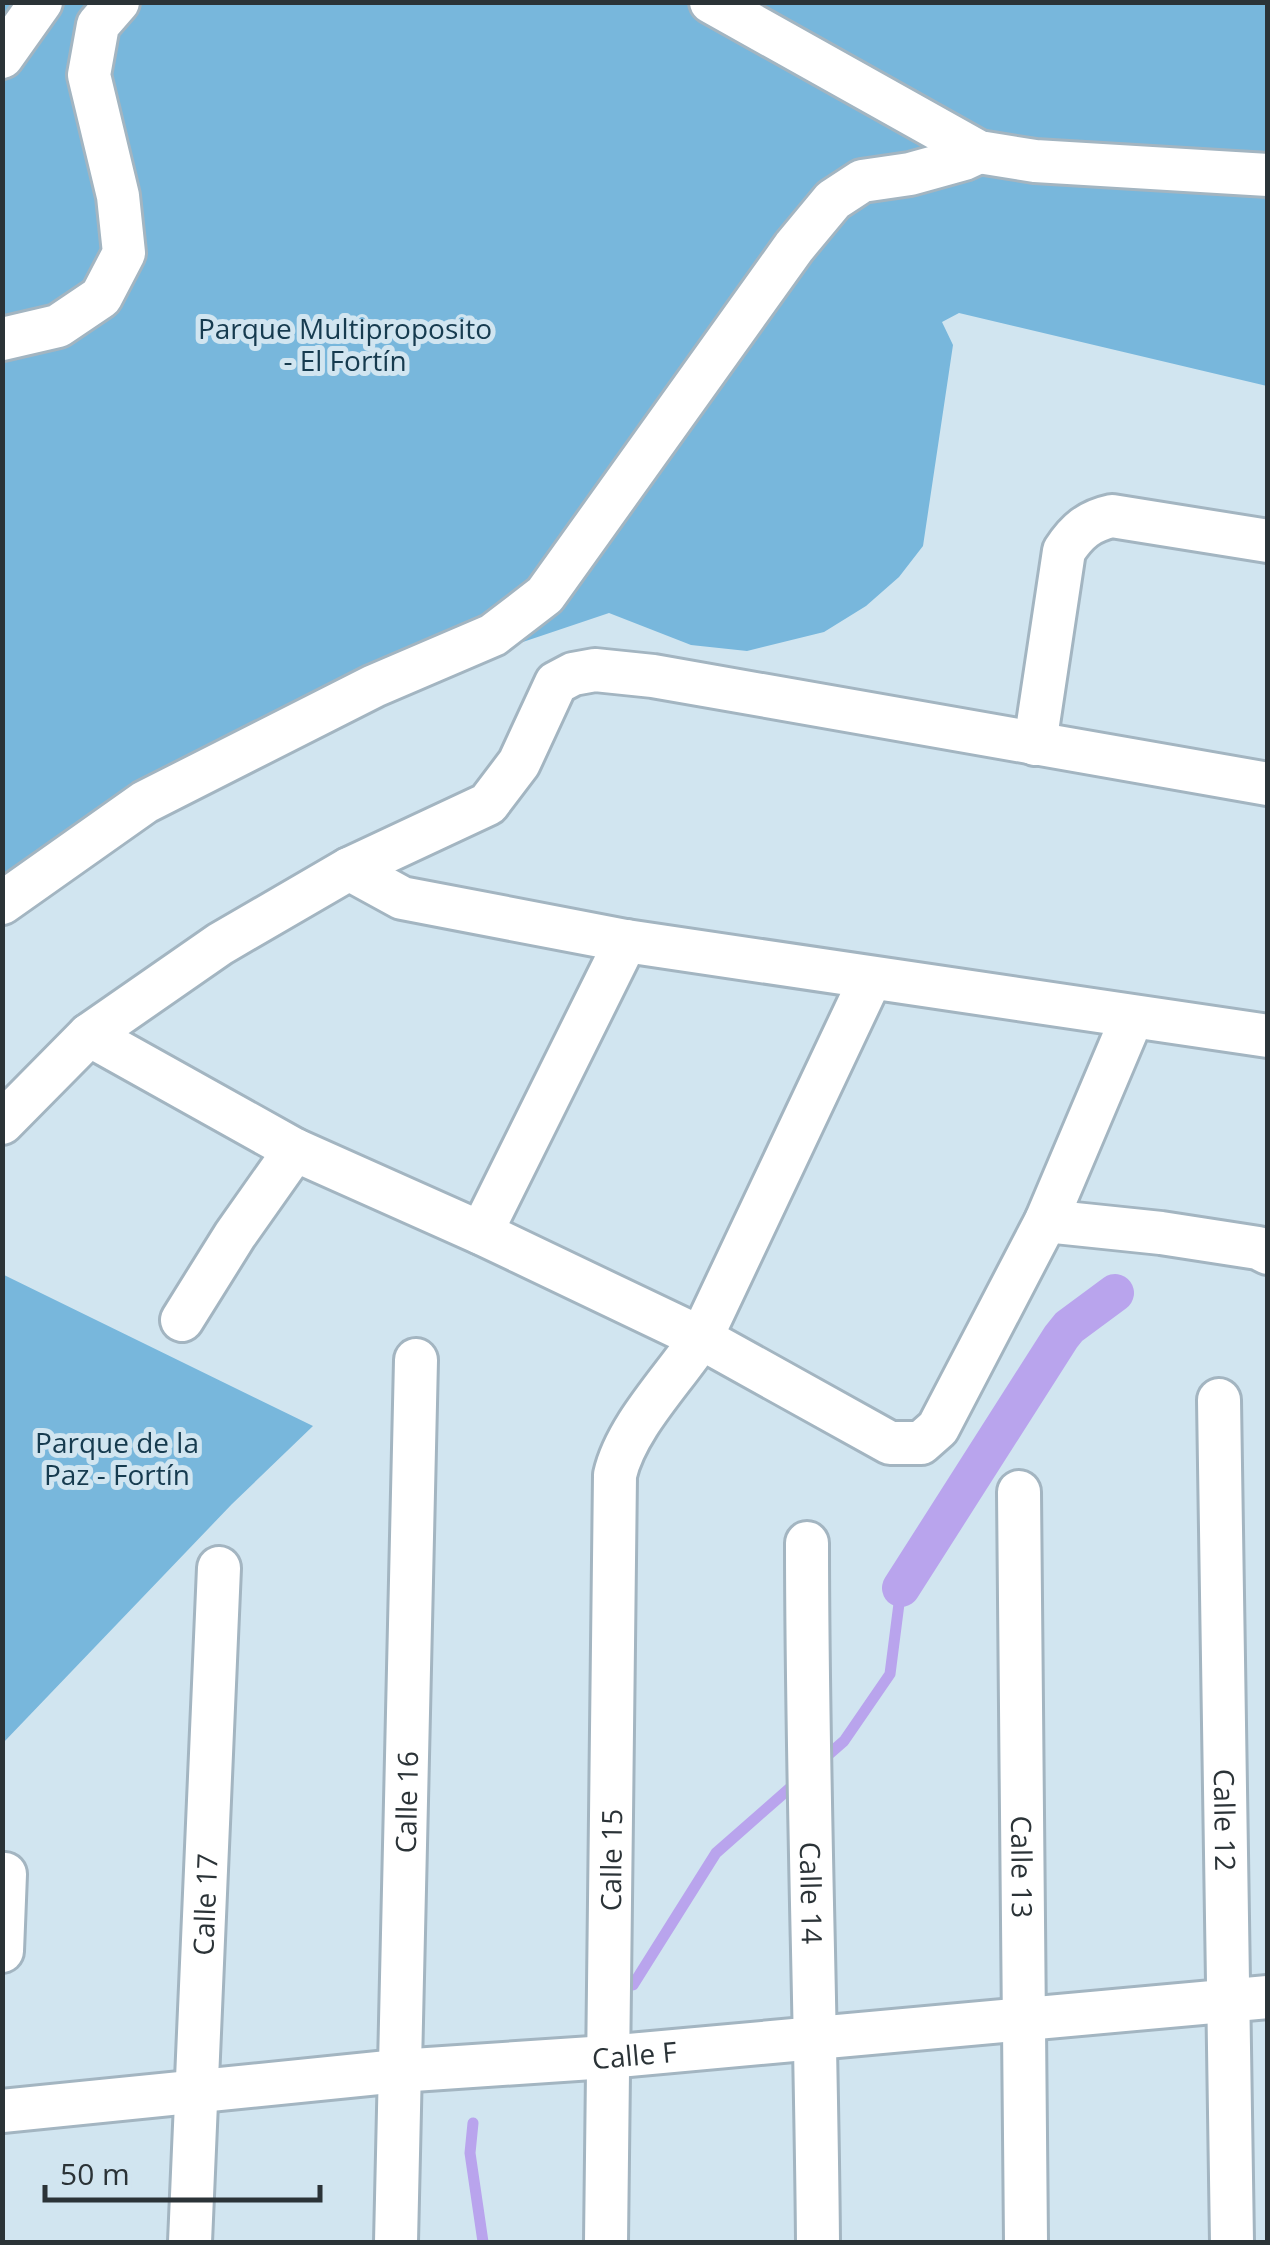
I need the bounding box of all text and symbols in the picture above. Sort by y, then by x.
park label: Parque Multiproposito - El Fortín [198,309,492,379]
park label: Parque de la Paz - Fortín [35,1423,199,1493]
street label: Calle 16 [386,1750,426,1854]
street label: Calle 12 [1206,1768,1245,1871]
street label: Calle 15 [591,1809,630,1911]
street label: Calle 13 [1003,1816,1042,1918]
street label: Calle 14 [792,1841,832,1945]
street label: Calle 17 [183,1852,226,1956]
street label: Calle F [591,2032,678,2077]
scale bar [45,2140,320,2202]
text: 50 m [60,2153,130,2194]

